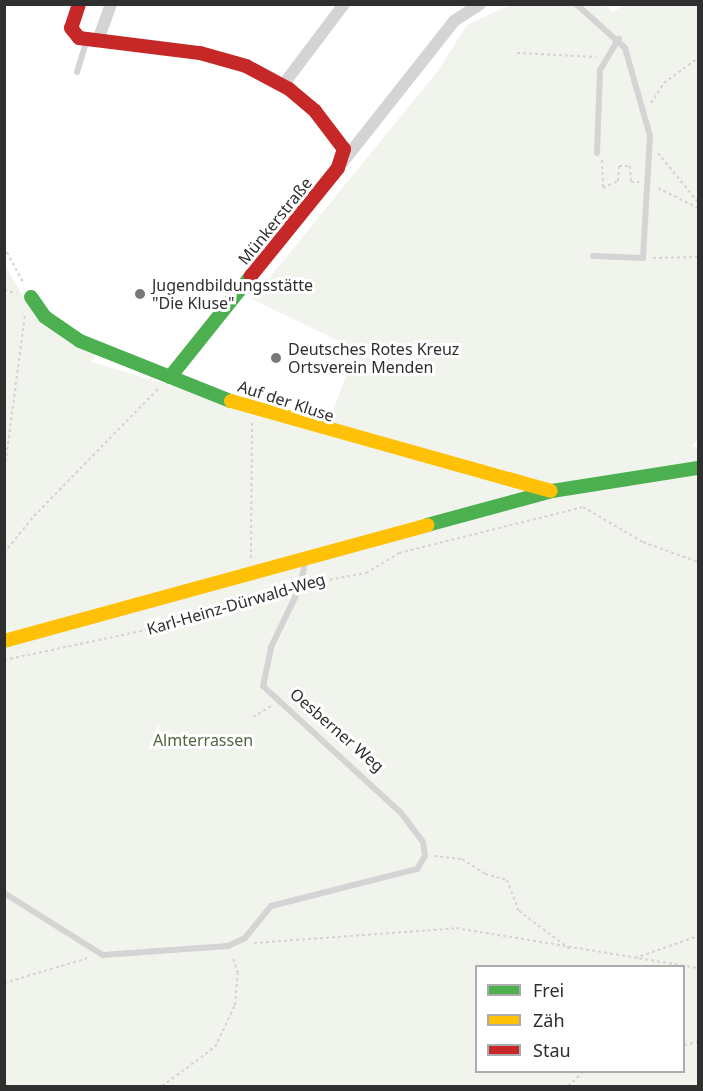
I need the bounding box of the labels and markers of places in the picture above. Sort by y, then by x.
place label: Jugendbildungsstätte "Die Kluse" [152,275,313,313]
marker: Jugendbildungsstätte "Die Kluse" [133,287,147,301]
place label: Deutsches Rotes Kreuz Ortsverein Menden [288,339,459,377]
marker: Deutsches Rotes Kreuz Ortsverein Menden [269,351,283,365]

